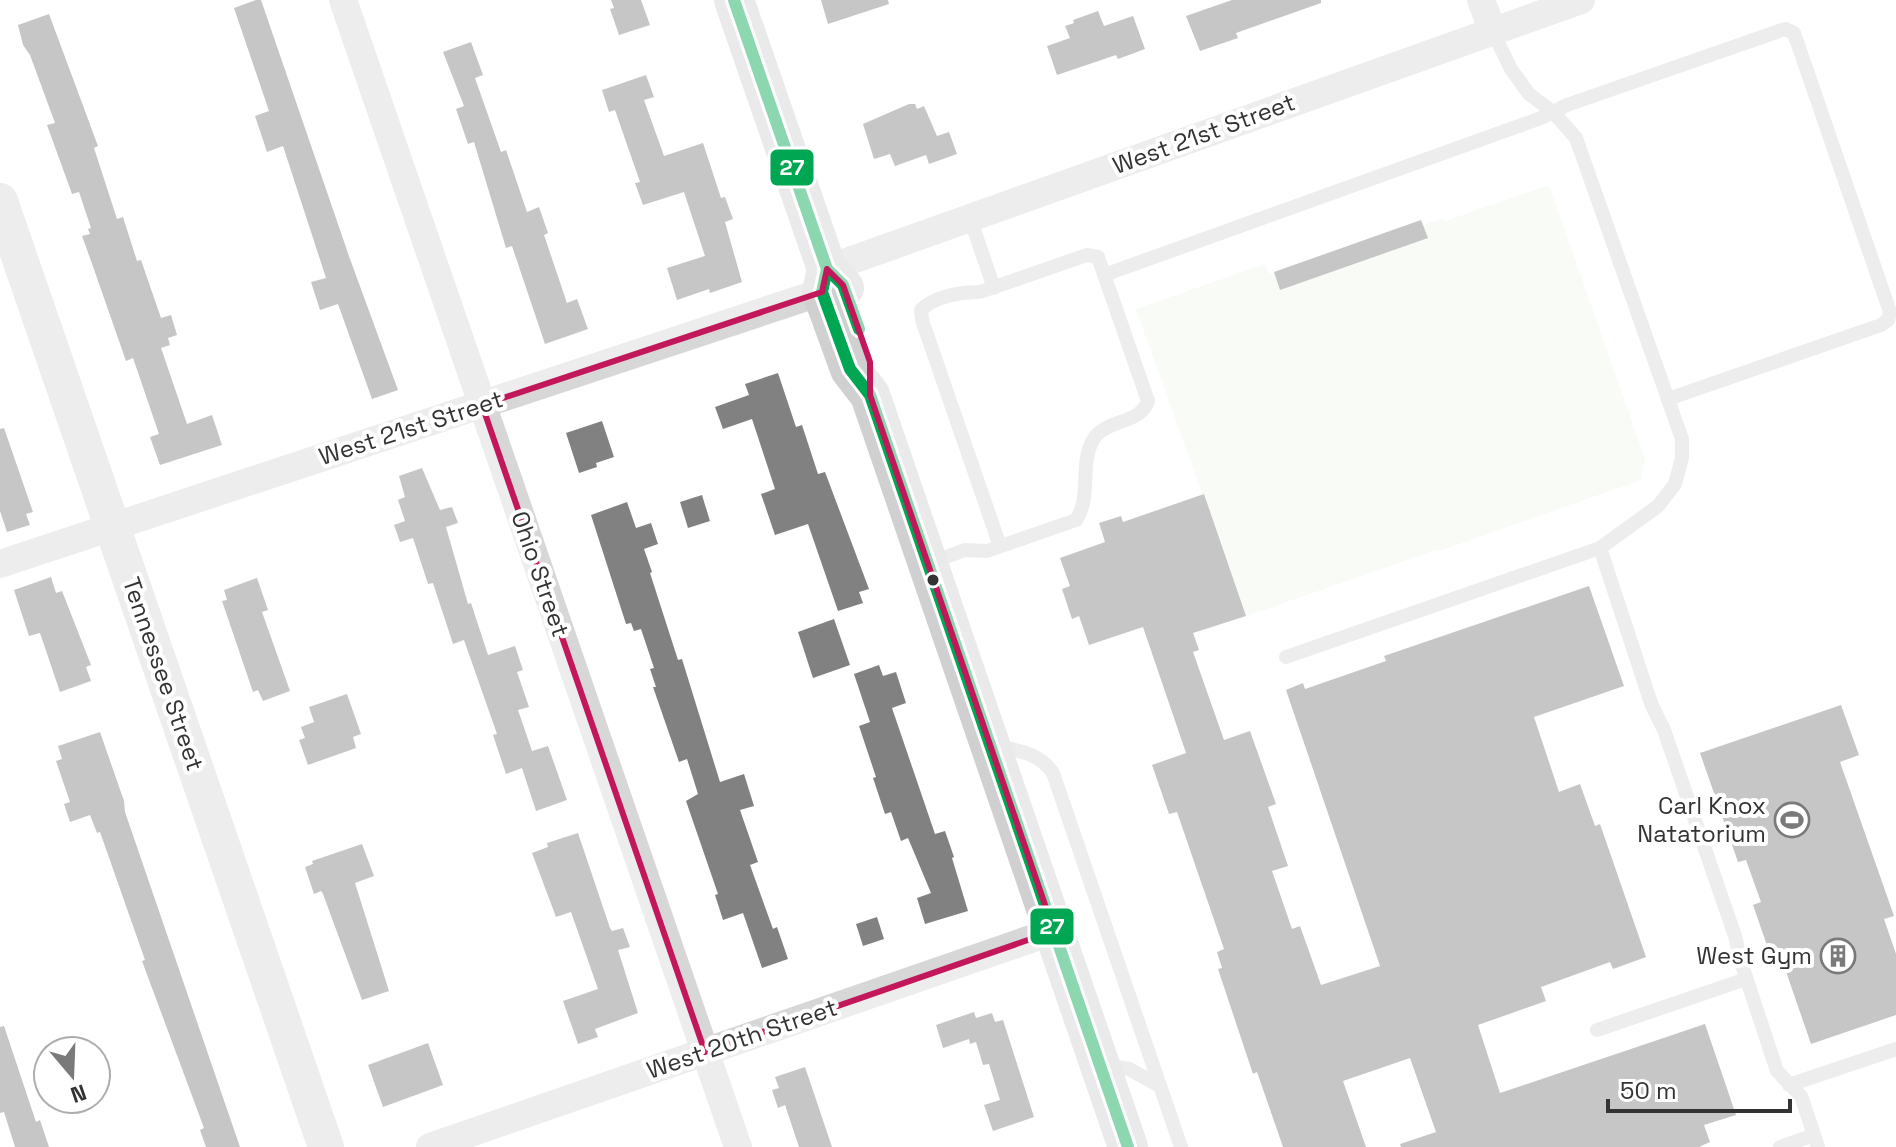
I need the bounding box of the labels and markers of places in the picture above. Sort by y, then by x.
unlabelled marker [925,572,941,588]
place label: Carl Knox Natatorium [1637,790,1766,849]
sports icon: Carl Knox Natatorium [1773,801,1811,839]
building icon: West Gym [1819,937,1857,975]
place label: West Gym [1696,940,1812,971]

